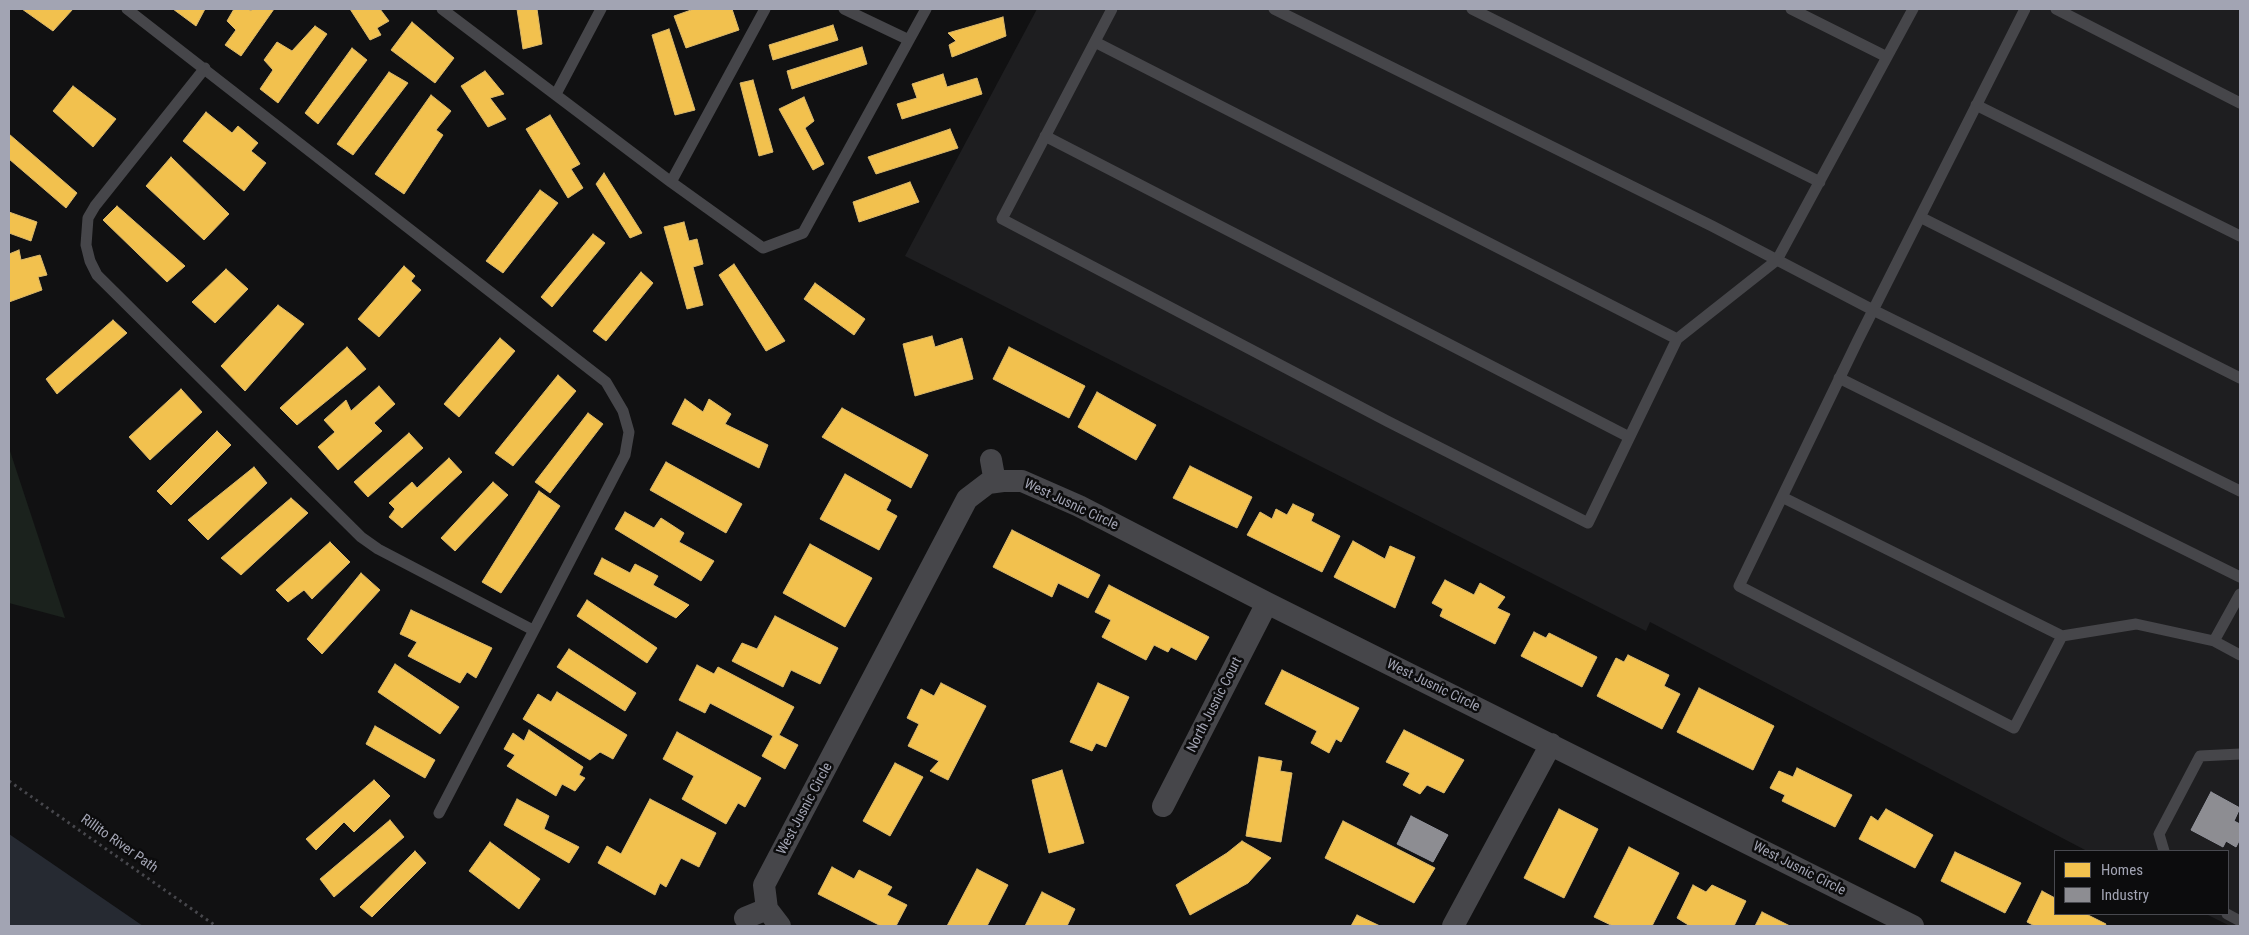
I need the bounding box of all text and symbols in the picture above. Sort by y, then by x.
street label: West Jusnic Circle [1021,476,1121,534]
street label: North Jusnic Court [1184,655,1246,755]
street label: West Jusnic Circle [1384,656,1482,716]
street label: West Jusnic Circle [774,760,836,858]
street label: Rillito River Path [77,811,161,877]
street label: West Jusnic Circle [1750,838,1848,900]
legend [2054,850,2229,915]
text: Homes [2101,861,2143,879]
text: Industry [2101,886,2149,904]

